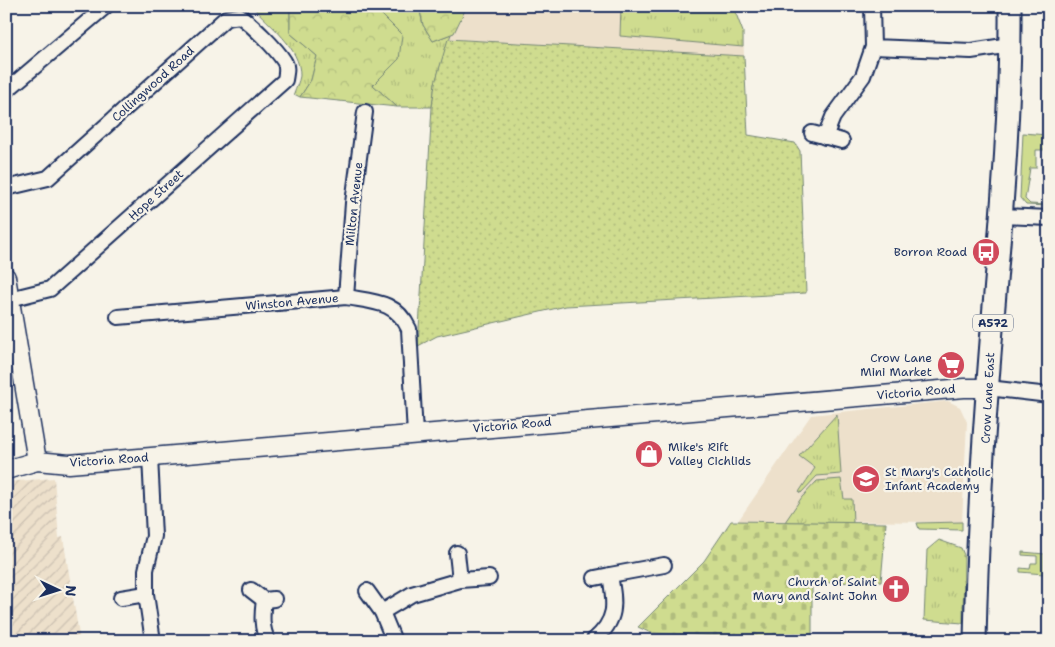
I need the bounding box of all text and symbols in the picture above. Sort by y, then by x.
street label: Collingwood Road [108,42,198,125]
street label: Milton Avenue [342,161,366,247]
street label: Hope Street [125,166,187,224]
bus stop icon: Borron Road [971,237,1001,267]
place label: Borron Road [894,244,967,260]
street label: Winston Avenue [245,290,339,314]
road number: A572 [973,314,1013,332]
place label: Crow Lane Mini Market [860,350,932,380]
supermarket icon: Crow Lane Mini Market [936,350,966,380]
street label: Crow Lane East [978,352,998,444]
street label: Victoria Road [876,381,957,403]
street label: Victoria Road [472,414,553,436]
shop icon: Mike's Rift Valley Cichlids [634,439,664,469]
place label: Mike's Rift Valley Cichlids [668,439,751,469]
street label: Victoria Road [69,449,149,471]
school or university icon: St Mary's Catholic Infant Academy [851,464,881,494]
place label: St Mary's Catholic Infant Academy [885,464,991,494]
north arrow [32,564,82,614]
place label: Church of Saint Mary and Saint John [753,574,877,604]
church icon: Church of Saint Mary and Saint John [881,574,911,604]
text: N [62,585,80,597]

